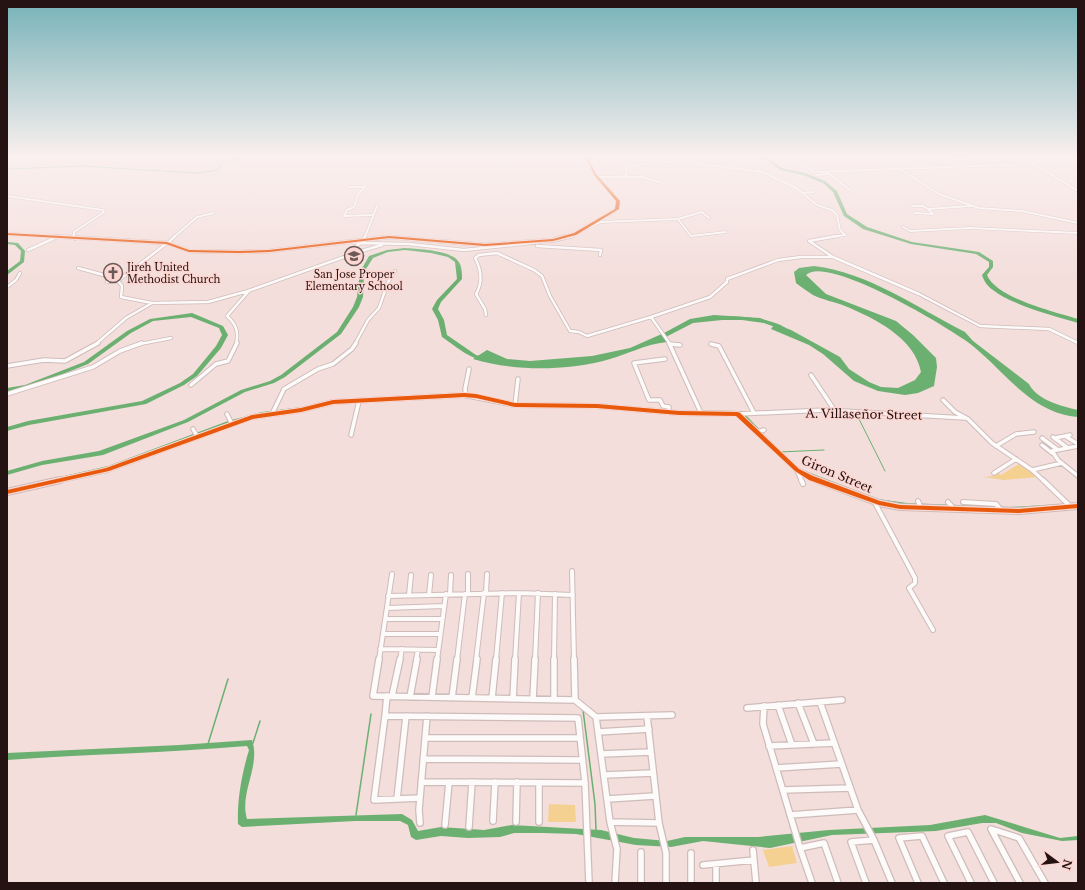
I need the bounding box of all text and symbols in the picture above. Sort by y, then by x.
school or university icon: San Jose Proper Elementary School [343,245,365,267]
place label: Jireh United Methodist Church [125,261,221,286]
church icon: Jireh United Methodist Church [102,262,124,284]
place label: San Jose Proper Elementary School [305,268,403,293]
street label: A. Villaseñor Street [805,405,923,423]
street label: Giron Street [799,452,875,496]
north arrow [1037,842,1077,882]
text: N [1058,858,1075,872]

